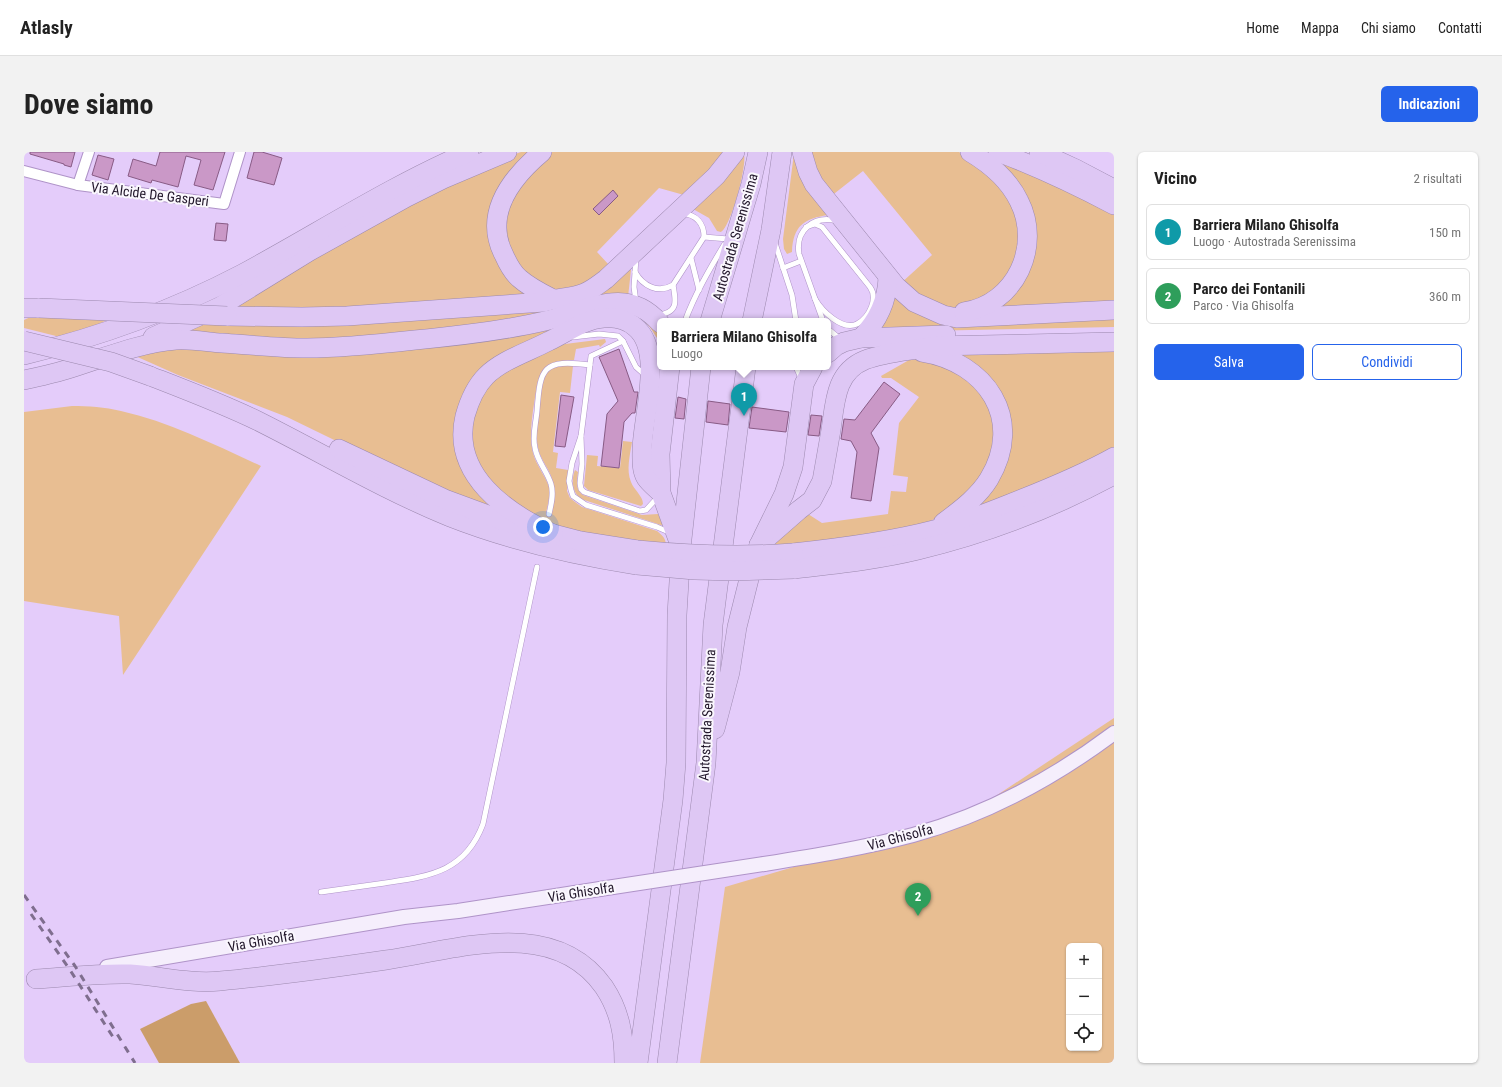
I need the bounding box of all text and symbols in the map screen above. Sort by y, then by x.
text: Atlasly [20,16,73,39]
text: Home [1246,20,1279,36]
text: Mappa [1301,20,1339,36]
text: Chi siamo [1361,20,1416,36]
text: Contatti [1438,20,1482,36]
button: Indicazioni [1381,86,1478,122]
text: Dove siamo [24,88,153,121]
text: Vicino [1154,168,1197,188]
text: 2 risultati [1414,171,1462,186]
street label: Autostrada Serenissima [709,172,761,302]
street label: Via Alcide De Gasperi [90,179,210,209]
text: Barriera Milano Ghisolfa [1193,216,1339,234]
text: 1 [1165,225,1171,240]
text: 150 m [1429,225,1461,240]
text: Luogo · Autostrada Serenissima [1193,234,1356,249]
text: Parco dei Fontanili [1193,280,1305,298]
text: 2 [1165,289,1171,304]
text: 360 m [1429,289,1461,304]
text: Parco · Via Ghisolfa [1193,298,1294,313]
popup [657,318,831,370]
text: Barriera Milano Ghisolfa [671,328,817,346]
button: Salva [1154,344,1304,380]
button: Condividi [1312,344,1462,380]
text: Luogo [671,346,703,361]
pin: 1 [731,383,757,416]
your location [533,517,553,537]
street label: Autostrada Serenissima [696,649,718,781]
street label: Via Ghisolfa [866,821,934,853]
street label: Via Ghisolfa [547,879,615,905]
pin: 2 [905,883,931,916]
street label: Via Ghisolfa [227,927,295,955]
map controls [1066,943,1102,1051]
button: + [1066,943,1102,979]
button: − [1066,979,1102,1015]
button: locate [1066,1015,1102,1051]

